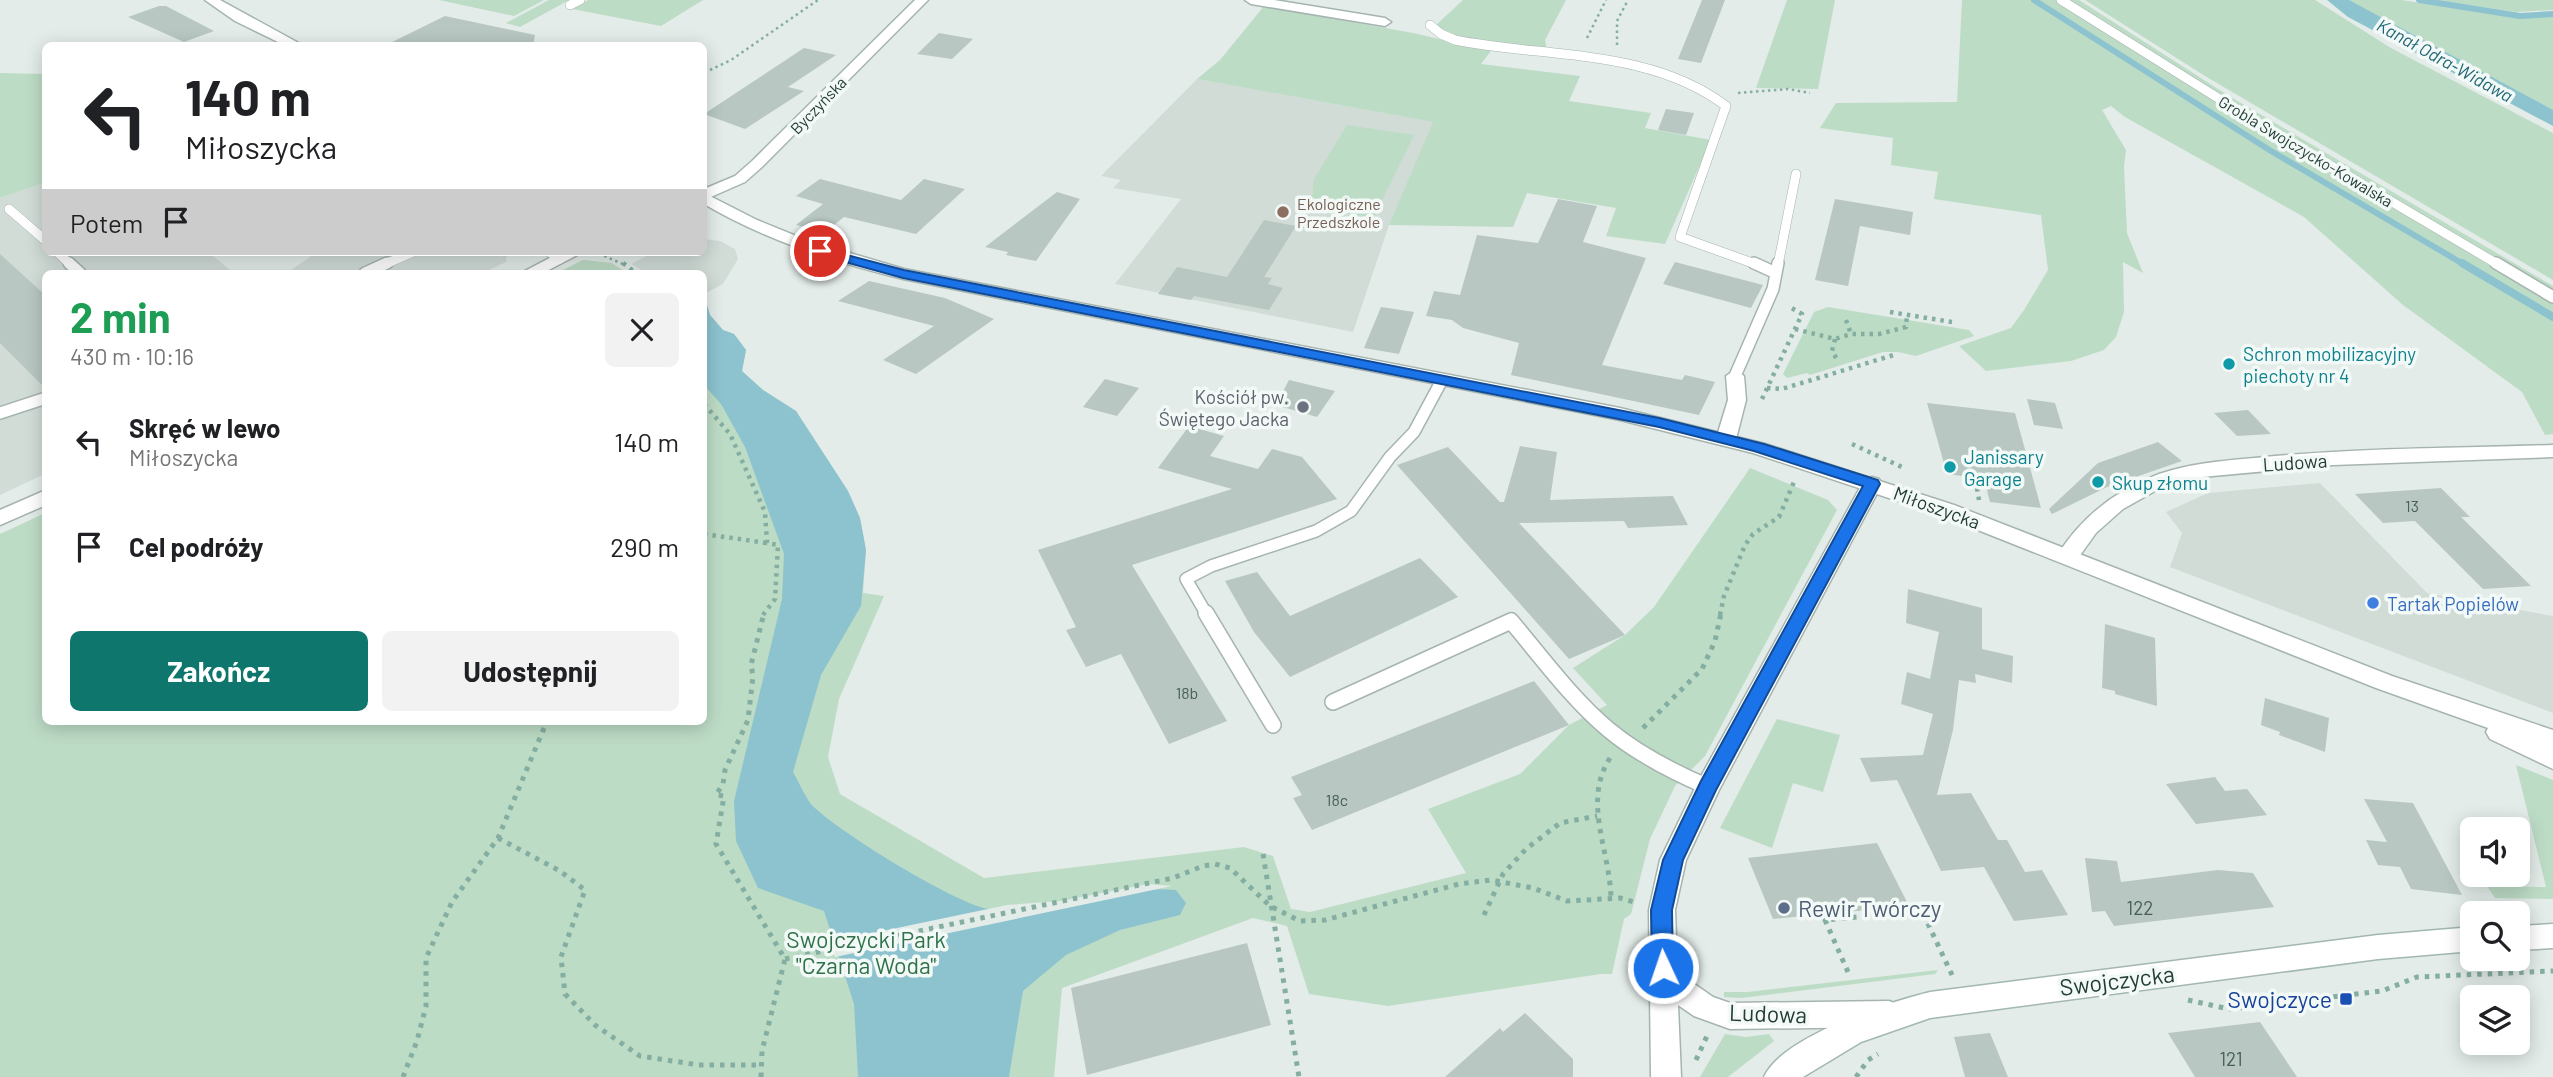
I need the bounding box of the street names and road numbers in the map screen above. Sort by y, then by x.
street label: Byczyńska [786,72,850,138]
street label: Grobla Swojczycko-Kowalska [2215,91,2397,211]
street label: Ludowa [2262,448,2328,476]
street label: Miłoszycka [1891,481,1983,533]
street label: Swojczycka [2058,959,2176,1001]
street label: Ludowa [1728,998,1808,1028]

